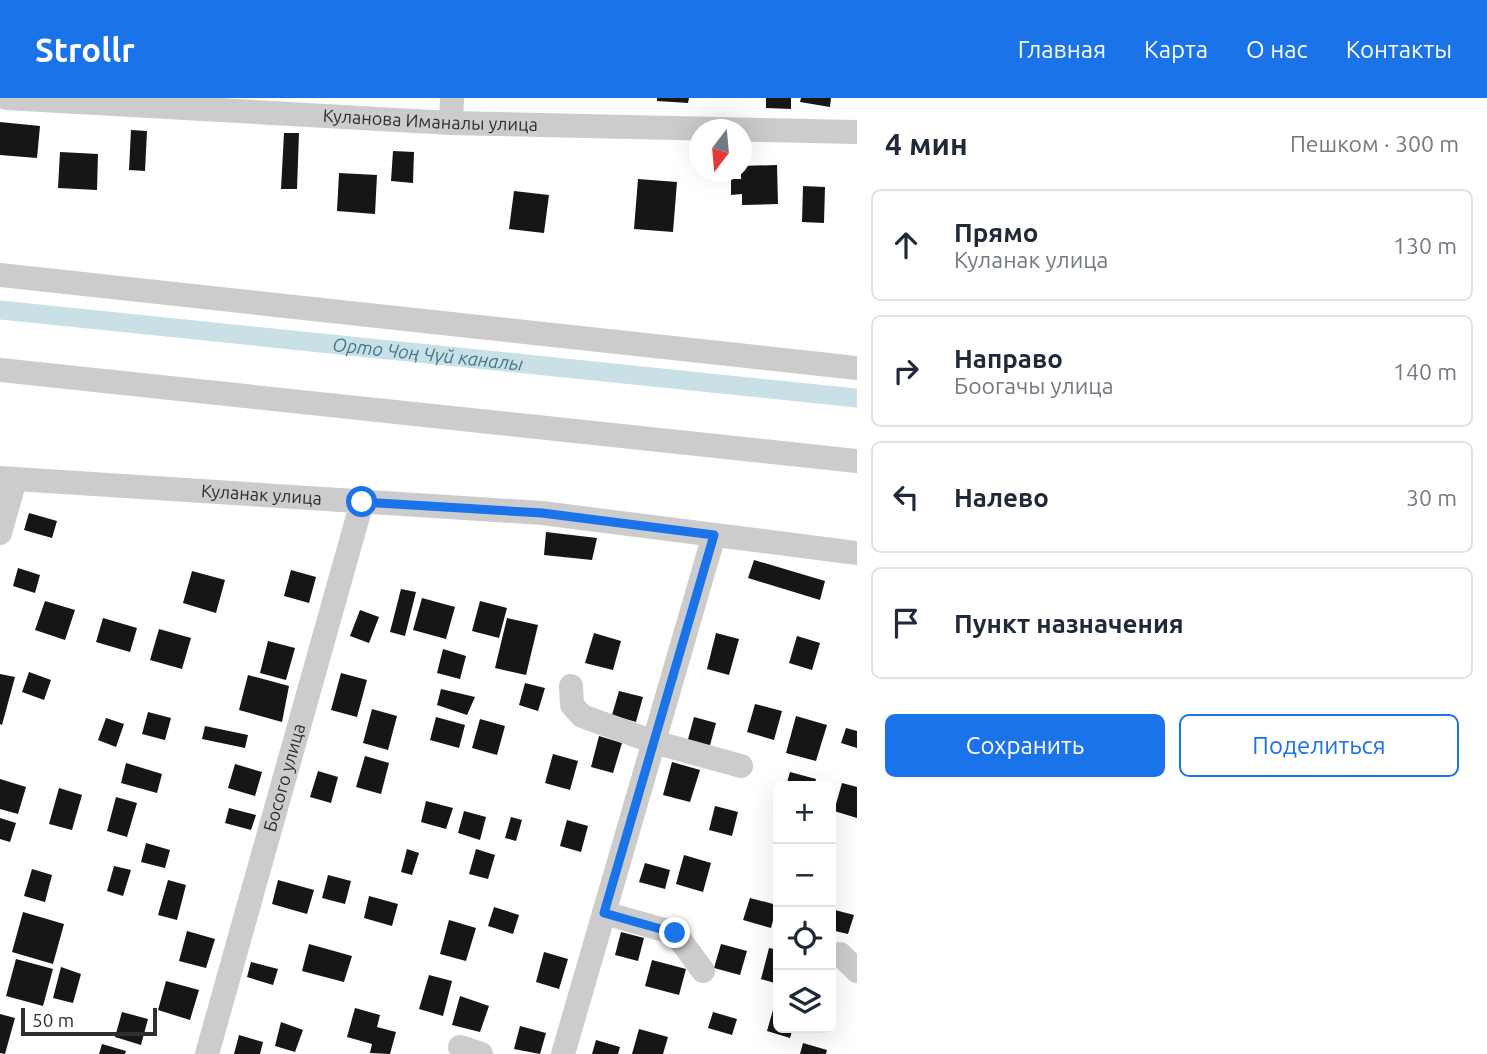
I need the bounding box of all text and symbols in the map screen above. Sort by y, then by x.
text: Strollr [35,31,135,68]
text: Главная [1018,36,1106,63]
text: Карта [1144,36,1208,63]
text: О нас [1246,36,1308,63]
text: Контакты [1346,36,1452,63]
street label: Куланова Иманалы улица [322,105,538,134]
north arrow [689,119,752,182]
text: 4 мин [885,127,968,161]
text: Пешком · 300 m [1290,131,1459,156]
text: Прямо [954,218,1038,247]
icon: ahead [887,226,925,264]
text: 130 m [1393,233,1457,258]
text: Куланак улица [954,247,1108,272]
water label: Орто Чоң Чүй каналы [331,333,524,375]
text: Направо [954,344,1063,373]
icon: right [887,352,925,390]
text: 140 m [1393,359,1457,384]
text: Боогачы улица [954,373,1114,398]
icon: left [887,478,925,516]
street label: Куланак улица [201,480,323,508]
text: Налево [954,483,1049,512]
text: 30 m [1406,485,1457,510]
route start [346,486,377,517]
icon: arrive [887,604,925,642]
text: Пункт назначения [954,609,1184,638]
button: Сохранить [885,714,1165,777]
button: Поделиться [1179,714,1459,777]
street label: Босого улица [259,721,308,834]
map controls [773,781,836,1033]
button: + [773,781,836,844]
button: − [773,844,836,907]
button: locate [773,907,836,970]
route end [659,917,690,948]
button: layers [773,970,836,1033]
scale bar [21,1005,158,1037]
text: 50 m [32,1009,74,1031]

